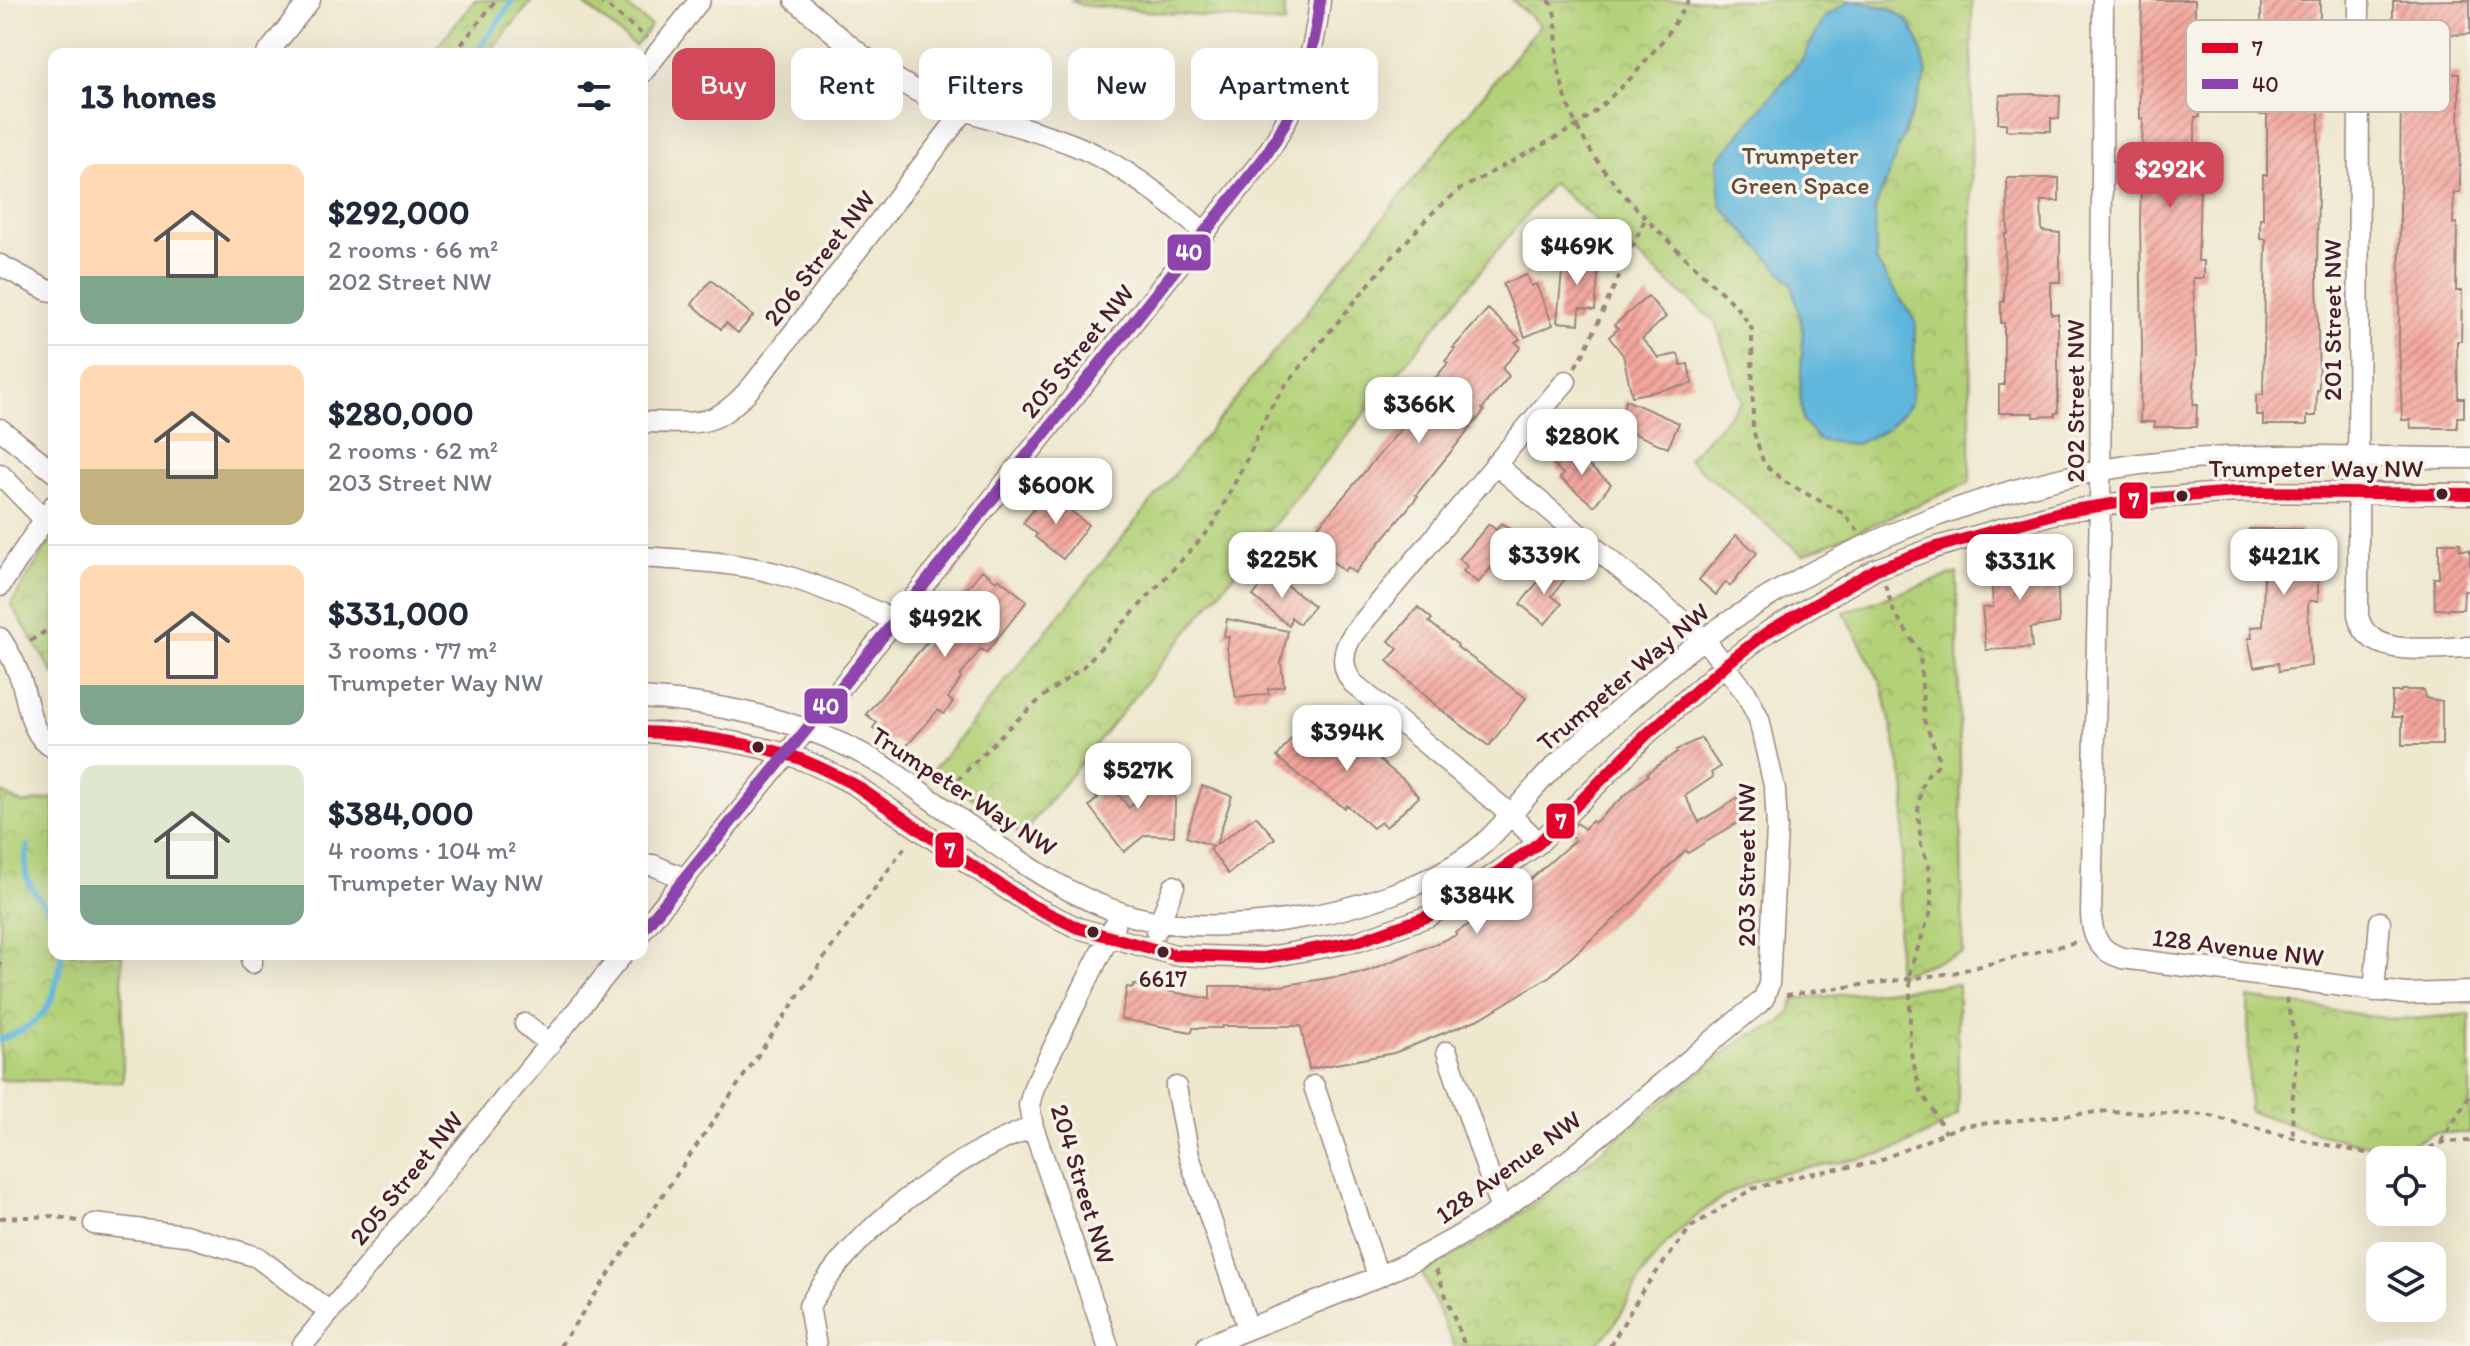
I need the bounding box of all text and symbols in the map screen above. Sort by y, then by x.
legend [2186,20,2450,112]
text: 7 [2252,35,2263,62]
chip: Buy [672,48,775,120]
chip: Rent [791,48,903,120]
chip: Filters [919,48,1052,120]
chip: New [1068,48,1175,120]
chip: Apartment [1191,48,1378,120]
text: 40 [2252,71,2279,98]
icon: filters [572,74,616,118]
text: 13 homes [80,76,216,117]
park label: Trumpeter Green Space [1730,139,1870,201]
pin: $292K [2114,142,2226,210]
text: $292K [2135,152,2205,184]
street label: 206 Street NW [756,184,882,332]
text: $292,000 [328,192,470,233]
icon: home [144,196,240,292]
pin: $469K [1521,219,1633,287]
text: $469K [1541,229,1613,261]
text: 2 rooms · 66 m² [328,233,498,265]
line badge: 40 [1166,233,1212,272]
text: 40 [1176,239,1202,266]
street label: 201 Street NW [2316,239,2348,401]
text: 202 Street NW [328,265,492,297]
street label: 205 Street NW [1013,277,1141,425]
street label: 202 Street NW [2059,319,2091,483]
pin: $366K [1363,377,1475,445]
text: $366K [1383,387,1455,419]
text: $280,000 [328,393,474,434]
icon: home [144,397,240,493]
pin: $280K [1526,409,1638,477]
text: $280K [1545,419,1619,451]
text: 2 rooms · 62 m² [328,434,498,466]
street label: Trumpeter Way NW [2208,452,2424,484]
pin: $600K [1000,458,1112,526]
text: 203 Street NW [328,466,492,498]
text: $600K [1018,468,1094,500]
line badge: 7 [2118,481,2149,520]
unlabelled marker [2434,486,2450,502]
text: 7 [2128,487,2140,514]
unlabelled marker [2174,488,2190,504]
pin: $339K [1488,528,1600,596]
pin: $421K [2228,529,2340,597]
pin: $225K [1226,532,1338,600]
pin: $331K [1964,534,2076,602]
text: $339K [1508,538,1580,570]
text: $421K [2248,539,2320,571]
text: $225K [1247,542,1317,574]
text: $331K [1985,544,2055,576]
pin: $492K [889,591,1001,659]
text: $331,000 [328,593,469,634]
street label: Trumpeter Way NW [1530,596,1716,758]
icon: home [144,597,240,693]
text: $492K [909,601,981,633]
text: 3 rooms · 77 m² [328,634,497,666]
text: Trumpeter Way NW [328,666,543,698]
line badge: 40 [803,687,849,725]
text: 40 [813,693,839,720]
pin: $394K [1291,705,1403,773]
text: $394K [1310,715,1384,747]
street label: Trumpeter Way NW [865,719,1063,863]
unlabelled marker [750,739,766,755]
pin: $527K [1082,743,1194,811]
text: $527K [1103,753,1173,785]
street label: 203 Street NW [1730,783,1762,947]
text: $384,000 [328,793,474,834]
icon: home [144,797,240,893]
line badge: 7 [1545,802,1576,840]
text: 7 [1555,808,1567,835]
line badge: 7 [934,831,965,869]
text: 4 rooms · 104 m² [328,834,516,866]
text: 7 [944,837,956,864]
text: Trumpeter Way NW [328,866,543,898]
pin: $384K [1421,868,1533,936]
text: $384K [1440,878,1514,910]
street label: 128 Avenue NW [2150,921,2326,973]
unlabelled marker [1085,924,1101,940]
marker: 6617 [1155,944,1171,960]
place label: 6617 [1139,964,1187,993]
street label: 204 Street NW [1044,1100,1122,1268]
street label: 128 Avenue NW [1429,1103,1587,1231]
street label: 205 Street NW [342,1104,470,1252]
map controls [2366,1146,2446,1322]
button: locate [2366,1146,2446,1226]
button: layers [2366,1242,2446,1322]

